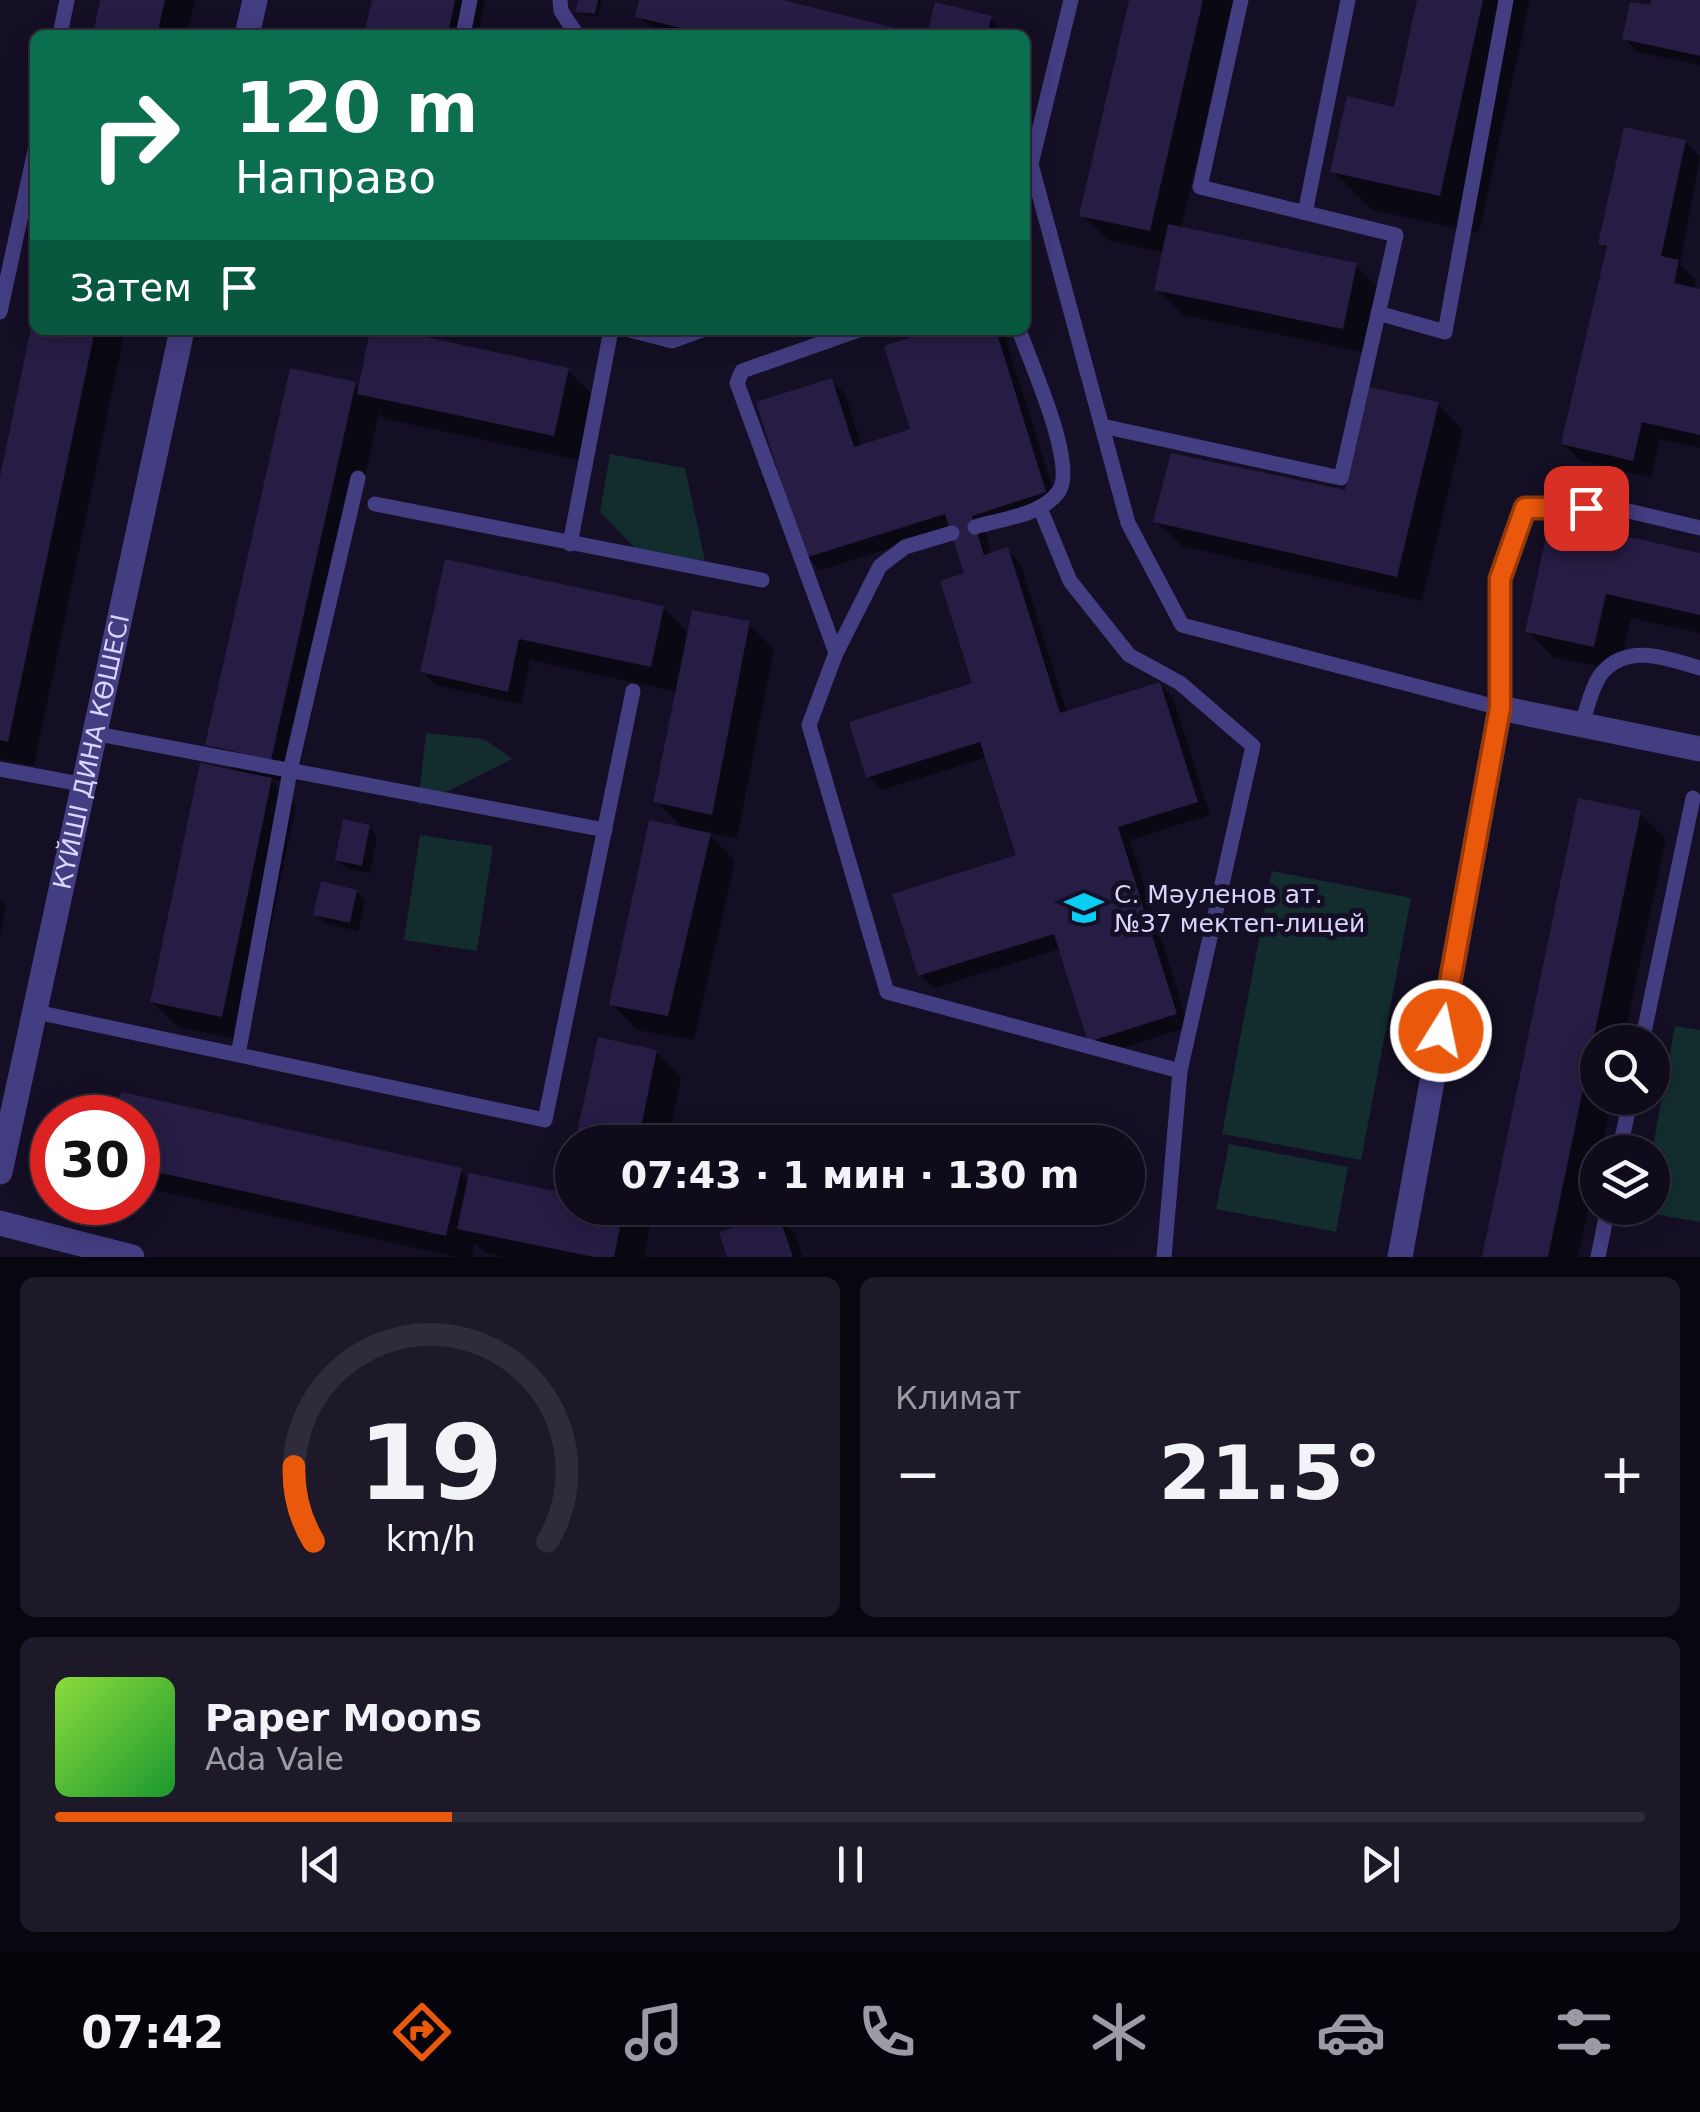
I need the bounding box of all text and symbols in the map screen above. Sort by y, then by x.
text: 120 m [235,67,478,149]
icon: right [70,70,200,200]
text: Направо [235,151,436,204]
icon: arrive [212,260,267,315]
text: Затем [70,266,192,310]
pin [1544,466,1629,551]
icon: arrive [1559,481,1614,536]
street label: КҮЙШІ ДИНА КӨШЕСІ [48,612,135,892]
place label: С. Мәуленов ат. №37 мектеп-лицей [1114,880,1365,938]
school or university icon: С. Мәуленов ат. №37 мектеп-лицей [1063,887,1105,929]
position arrow [1389,979,1493,1083]
map controls [1580,1025,1670,1225]
button: search [1580,1025,1670,1115]
speed limit sign: 30 [30,1095,160,1225]
button: layers [1580,1135,1670,1225]
text: 07:43 · 1 мин · 130 m [621,1153,1079,1197]
text: Климат [895,1379,1021,1417]
text: 19 [358,1402,502,1524]
text: 21.5° [1159,1429,1381,1517]
text: − [895,1442,941,1506]
text: + [1599,1442,1645,1506]
text: km/h [385,1518,475,1559]
text: Paper Moons [205,1696,482,1740]
text: Ada Vale [205,1740,344,1778]
icon: previous [293,1837,348,1892]
icon: pause [823,1837,878,1892]
icon: next [1353,1837,1408,1892]
icon: directions [387,1997,457,2067]
icon: music [619,1997,689,2067]
icon: phone [852,1997,922,2067]
icon: climate [1084,1997,1154,2067]
icon: car [1316,1997,1386,2067]
icon: filters [1549,1997,1619,2067]
text: 07:42 [81,2006,224,2059]

